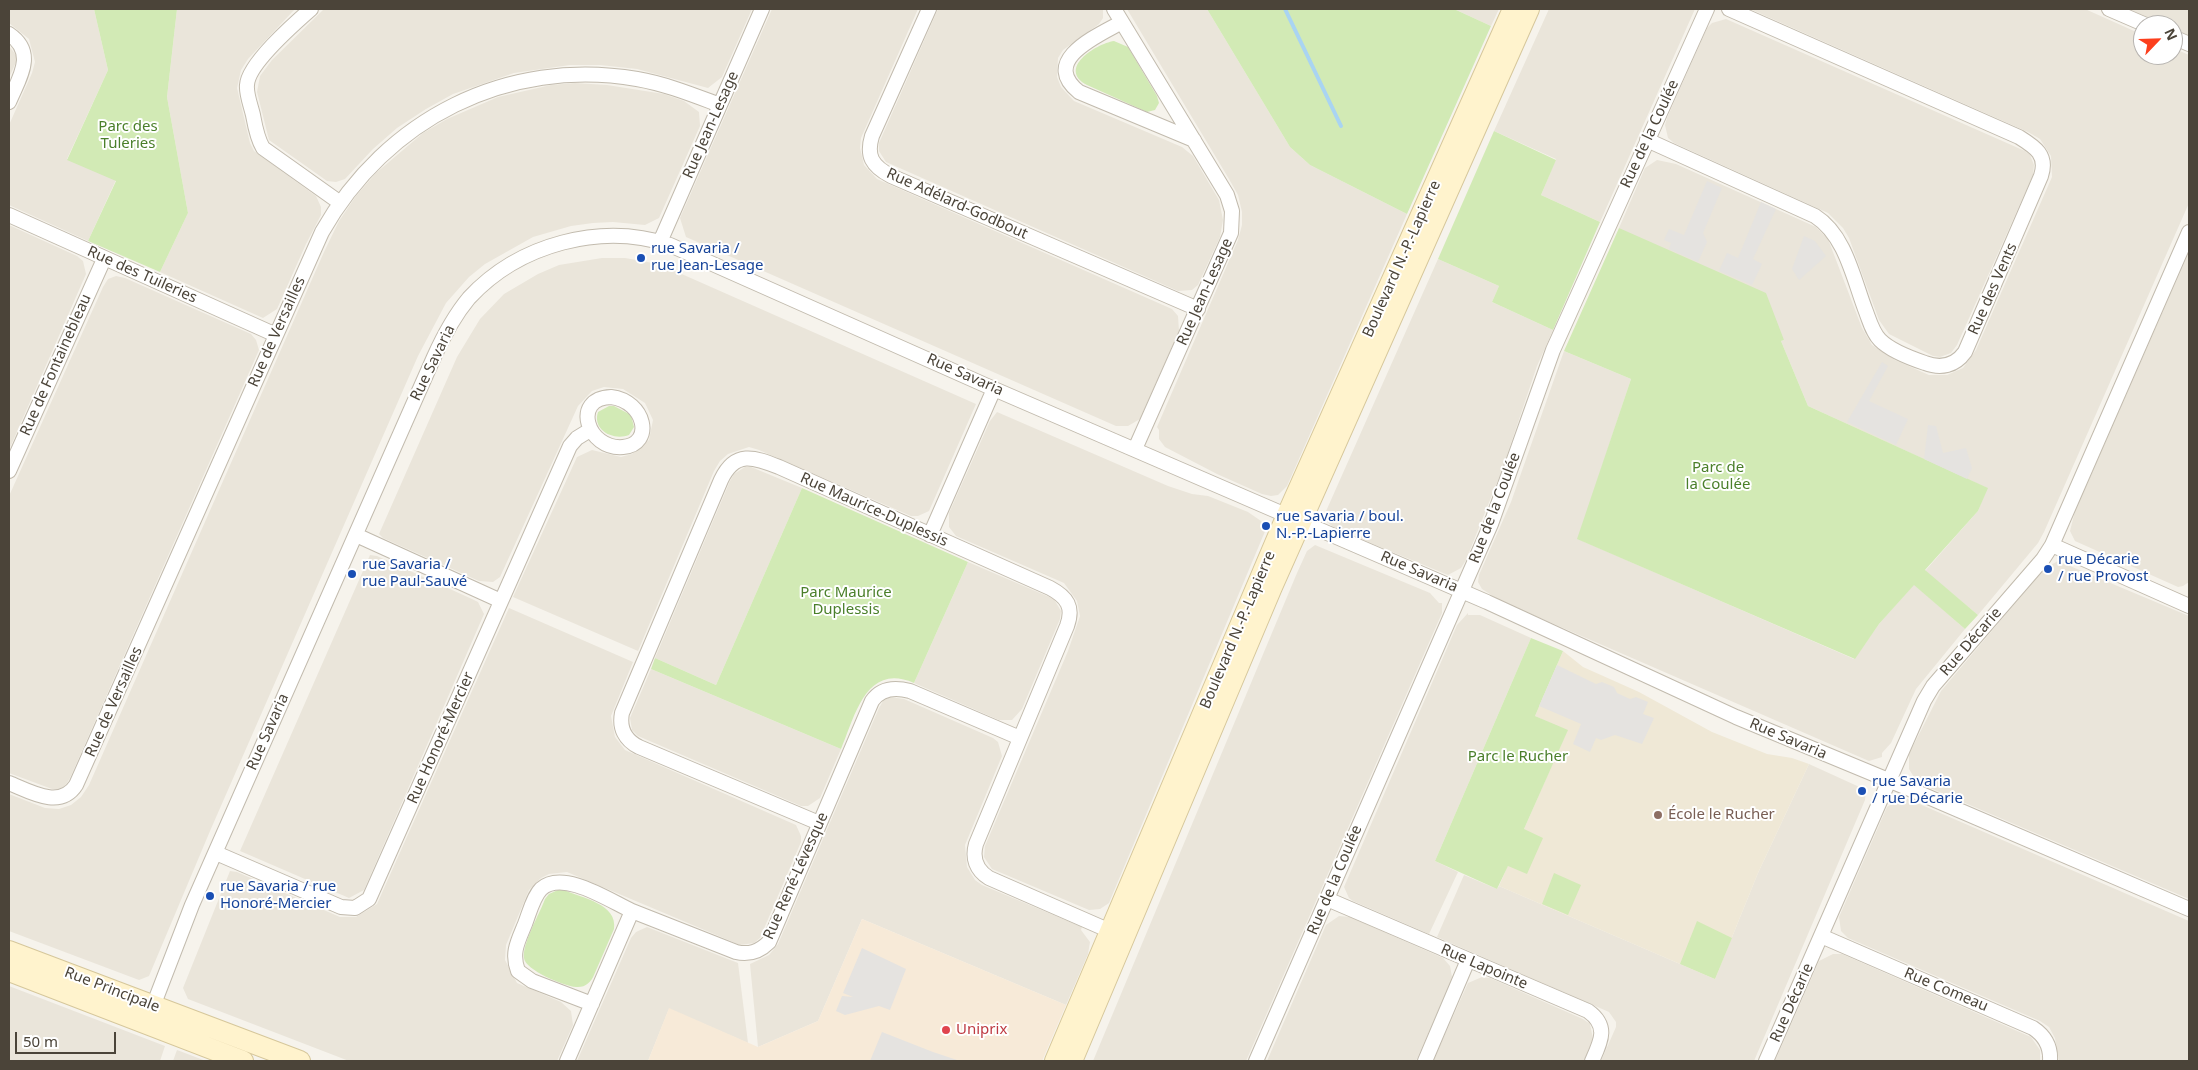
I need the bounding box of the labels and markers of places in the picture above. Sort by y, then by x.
place label: rue Savaria / rue Jean-Lesage [651,240,763,275]
marker: rue Savaria / rue Jean-Lesage [635,252,647,264]
place label: rue Savaria / boul. N.-P.-Lapierre [1276,508,1404,543]
marker: rue Savaria / boul. N.-P.-Lapierre [1260,520,1272,532]
place label: rue Décarie / rue Provost [2058,551,2148,586]
place label: rue Savaria / rue Paul-Sauvé [362,556,467,591]
marker: rue Décarie / rue Provost [2042,563,2054,575]
marker: rue Savaria / rue Paul-Sauvé [346,568,358,580]
place label: rue Savaria / rue Décarie [1872,773,1963,808]
marker: rue Savaria / rue Décarie [1856,785,1868,797]
place label: École le Rucher [1668,806,1775,824]
marker: École le Rucher [1652,809,1664,821]
place label: rue Savaria / rue Honoré-Mercier [220,878,336,913]
marker: rue Savaria / rue Honoré-Mercier [204,890,216,902]
place label: Uniprix [956,1021,1007,1039]
marker: Uniprix [940,1024,952,1036]

